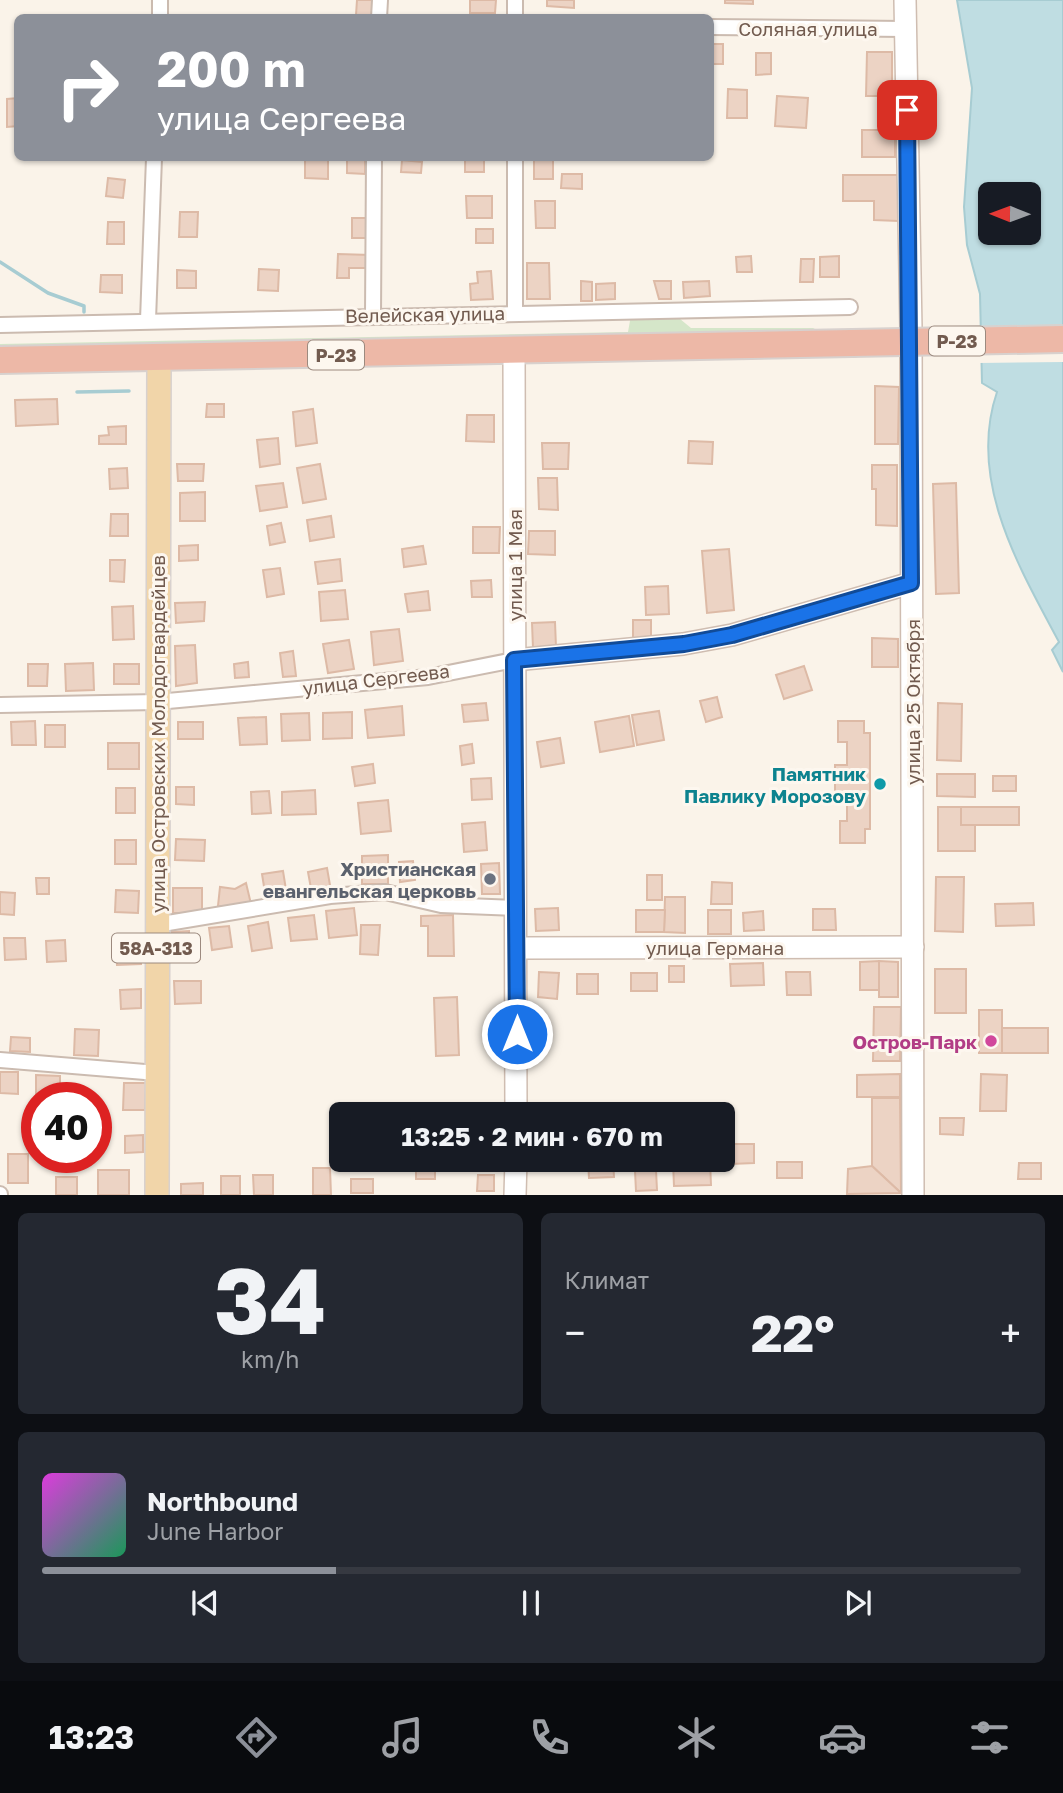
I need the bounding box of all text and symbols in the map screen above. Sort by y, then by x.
street label: Соляная улица [738,17,878,40]
text: 200 m [157,39,306,98]
icon: right [42,42,133,133]
pin [877,80,937,140]
icon: arrive [888,91,926,129]
text: улица Сергеева [157,99,406,137]
north arrow [978,182,1041,245]
map controls [978,182,1041,245]
street label: Велейская улица [345,301,505,327]
road number: Р-23 [929,326,985,356]
road number: Р-23 [308,340,364,370]
street label: улица 1 Мая [503,509,526,621]
street label: улица Островских Молодогвардейцев [146,555,169,913]
street label: улица 25 Октября [901,619,924,785]
street label: улица Сергеева [301,659,451,699]
place label: Памятник Павлику Морозову [684,762,867,807]
marker: Памятник Павлику Морозову [872,776,888,792]
place label: Христианская евангельская церковь [263,857,477,902]
marker: Христианская евангельская церковь [482,871,498,887]
road number: 58А-313 [112,933,200,962]
street label: улица Германа [646,936,784,959]
position arrow [480,997,554,1071]
place label: Остров-Парк [852,1030,977,1053]
marker: Остров-Парк [983,1033,999,1049]
speed limit sign: 40 [21,1082,112,1173]
text: 13:25 · 2 мин · 670 m [401,1121,663,1152]
text: 34 [214,1245,326,1354]
text: Климат [565,1266,649,1294]
text: 22° [751,1301,835,1363]
text: − [565,1310,585,1355]
text: + [1000,1310,1021,1355]
text: km/h [241,1345,300,1373]
text: Northbound [147,1486,298,1517]
text: June Harbor [147,1517,283,1545]
icon: previous [186,1584,224,1622]
icon: pause [512,1584,550,1622]
icon: next [839,1584,877,1622]
icon: directions [232,1713,281,1762]
icon: music [378,1713,427,1762]
icon: phone [525,1713,574,1762]
icon: climate [672,1713,721,1762]
icon: car [818,1713,867,1762]
icon: filters [965,1713,1014,1762]
text: 13:23 [49,1718,134,1756]

